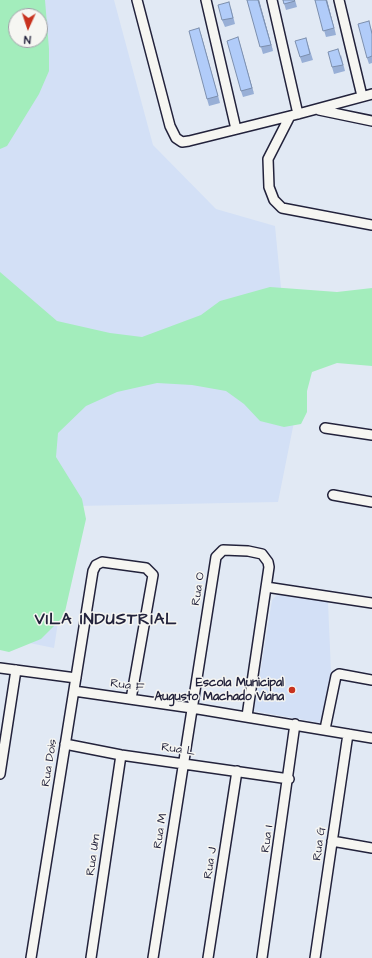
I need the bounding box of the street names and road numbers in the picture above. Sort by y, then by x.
street label: Rua O [189,571,209,607]
street label: Rua F [109,677,145,695]
street label: Rua Dois [39,738,61,788]
street label: Rua L [160,741,196,759]
street label: Rua M [151,812,171,850]
street label: Rua I [259,824,277,854]
street label: Rua G [311,826,329,862]
street label: Rua Um [84,833,104,877]
street label: Rua J [201,846,221,880]

